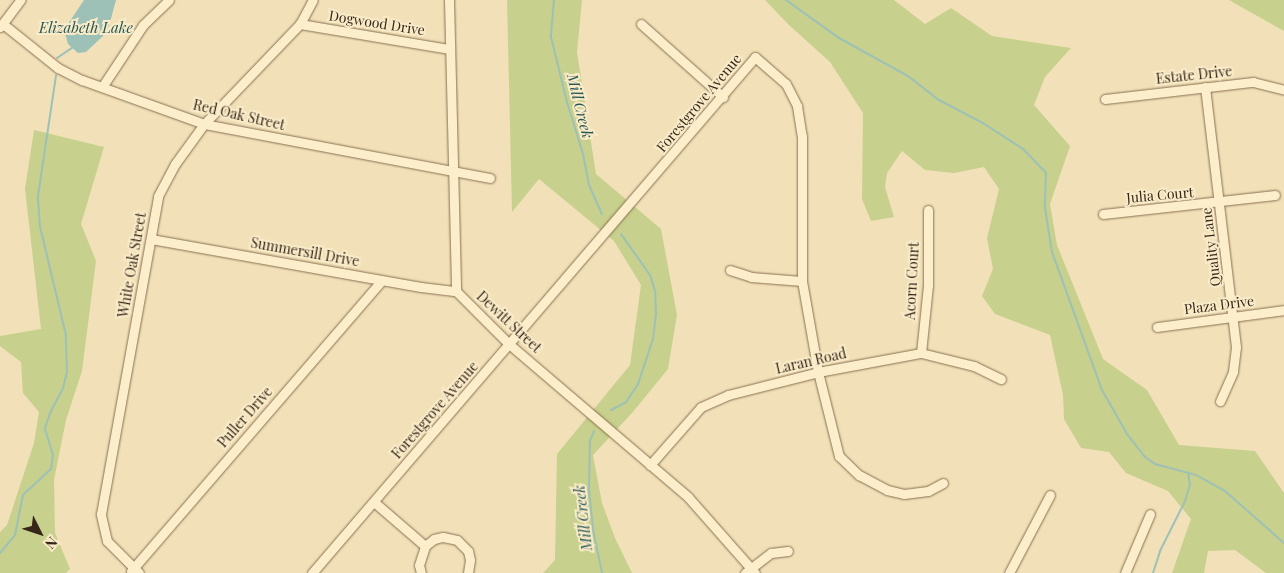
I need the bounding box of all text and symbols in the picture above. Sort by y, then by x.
street label: Dogwood Drive [328,7,426,39]
water label: Elizabeth Lake [39,19,133,37]
street label: Forestgrove Avenue [653,50,745,156]
street label: Estate Drive [1155,63,1233,87]
water label: Mill Creek [563,72,597,140]
street label: Red Oak Street [191,96,287,134]
street label: Julia Court [1126,184,1194,206]
street label: Quality Lane [1198,206,1224,288]
street label: White Oak Street [114,211,150,319]
street label: Summersill Drive [249,234,361,270]
street label: Acorn Court [902,242,922,320]
street label: Dewitt Street [473,288,545,356]
street label: Plaza Drive [1183,292,1255,318]
street label: Laran Road [774,345,848,377]
street label: Forestgrove Avenue [388,358,482,462]
street label: Puller Drive [214,383,276,451]
water label: Mill Creek [570,484,596,552]
north arrow [15,508,65,558]
text: N [41,533,62,553]

